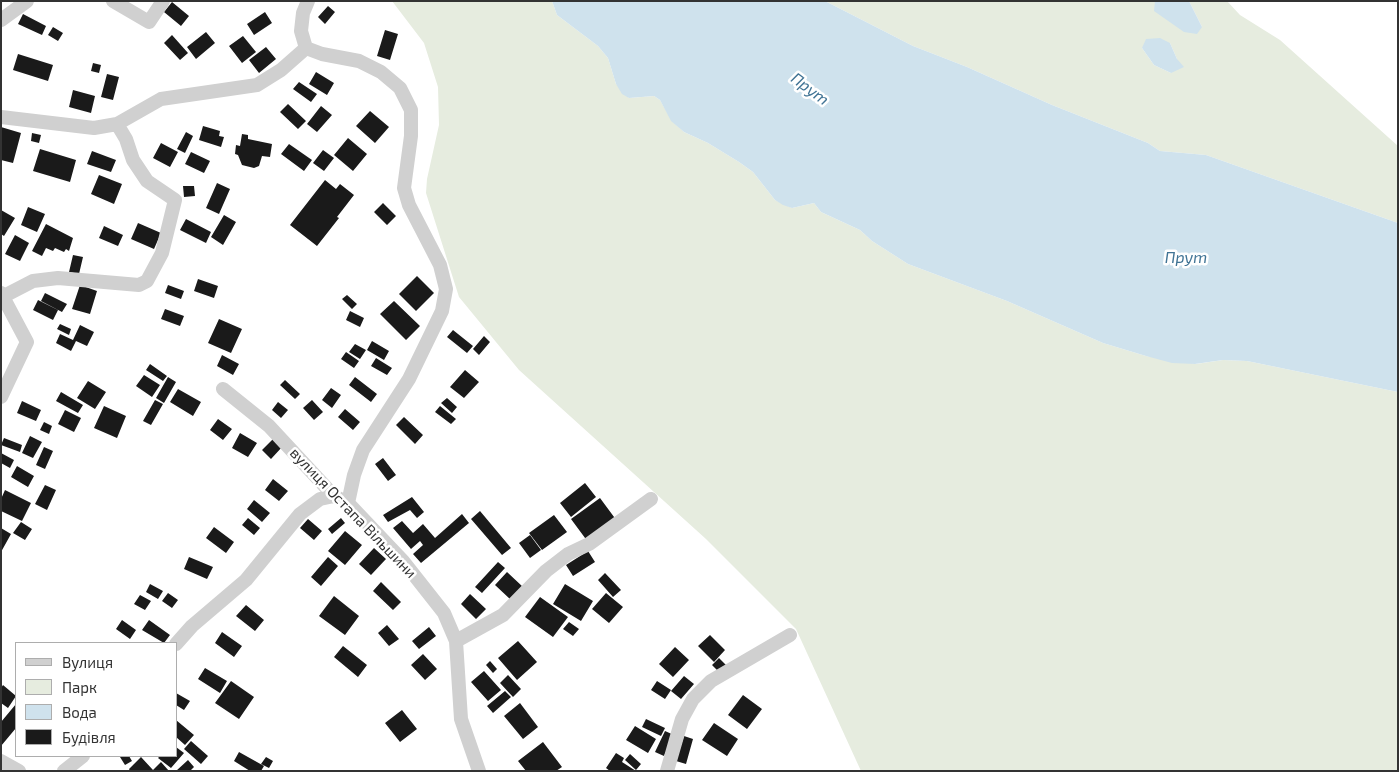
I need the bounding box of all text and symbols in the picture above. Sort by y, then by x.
water label: Прут [787,69,833,109]
water label: Прут [1165,248,1207,268]
street label: вулиця Остапа Вільшини [286,444,420,582]
legend [15,642,178,757]
text: Вулиця [62,653,113,671]
text: Парк [62,678,97,696]
text: Вода [62,703,97,721]
text: Будівля [62,728,116,746]

